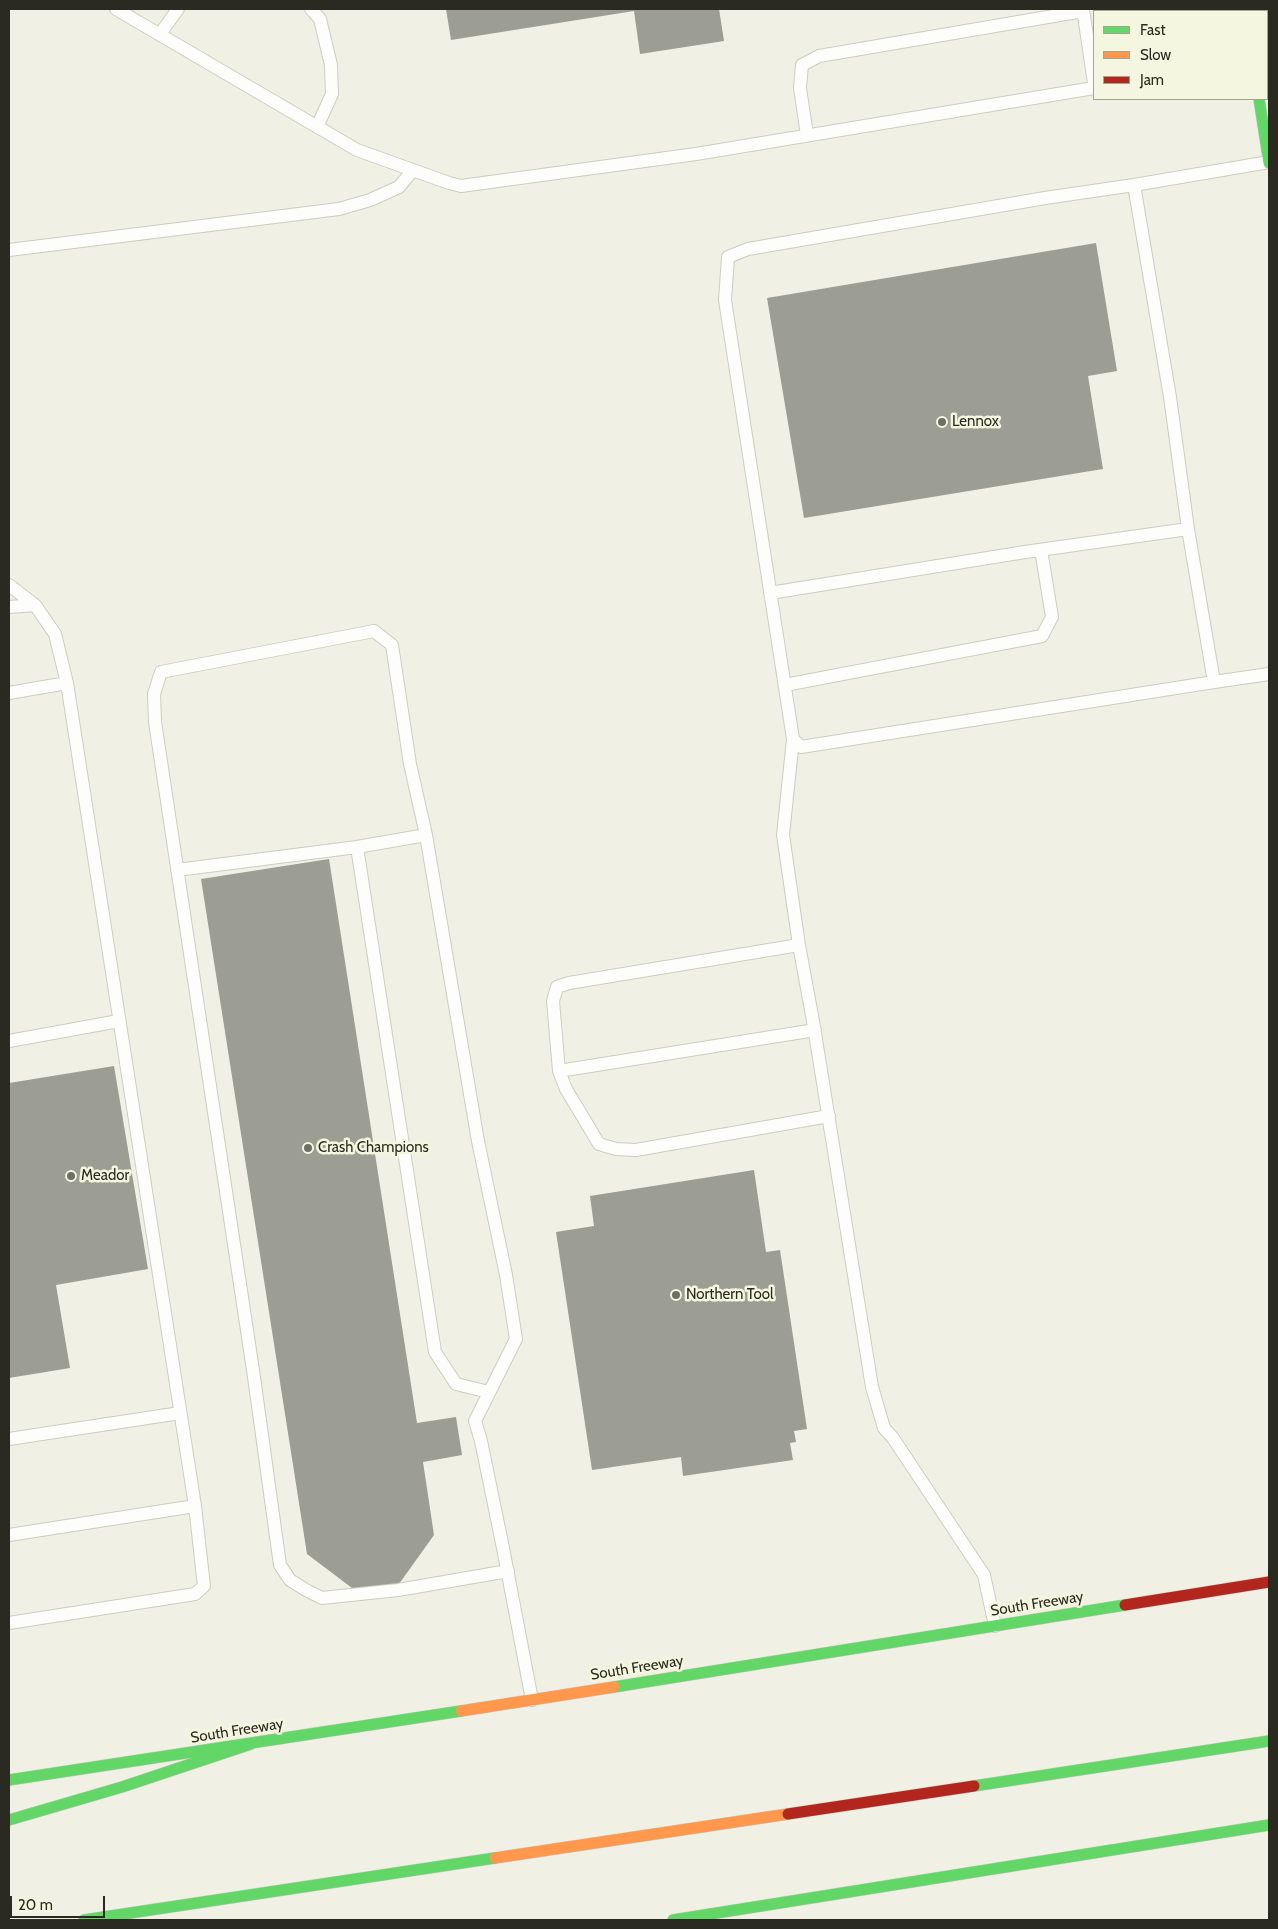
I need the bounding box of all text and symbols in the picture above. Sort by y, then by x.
legend [1093,10,1268,100]
text: Fast [1140,21,1165,39]
text: Slow [1140,46,1171,64]
text: Jam [1140,71,1164,89]
place label: Lennox [952,413,999,431]
marker: Lennox [936,416,948,428]
place label: Crash Champions [318,1139,429,1157]
marker: Crash Champions [302,1142,314,1154]
place label: Meador [81,1167,129,1185]
marker: Meador [65,1170,77,1182]
place label: Northern Tool [686,1286,774,1304]
marker: Northern Tool [670,1289,682,1301]
street label: South Freeway [989,1588,1085,1620]
street label: South Freeway [589,1652,685,1684]
street label: South Freeway [189,1715,285,1747]
scale bar [12,1886,108,1918]
text: 20 m [18,1896,53,1914]

